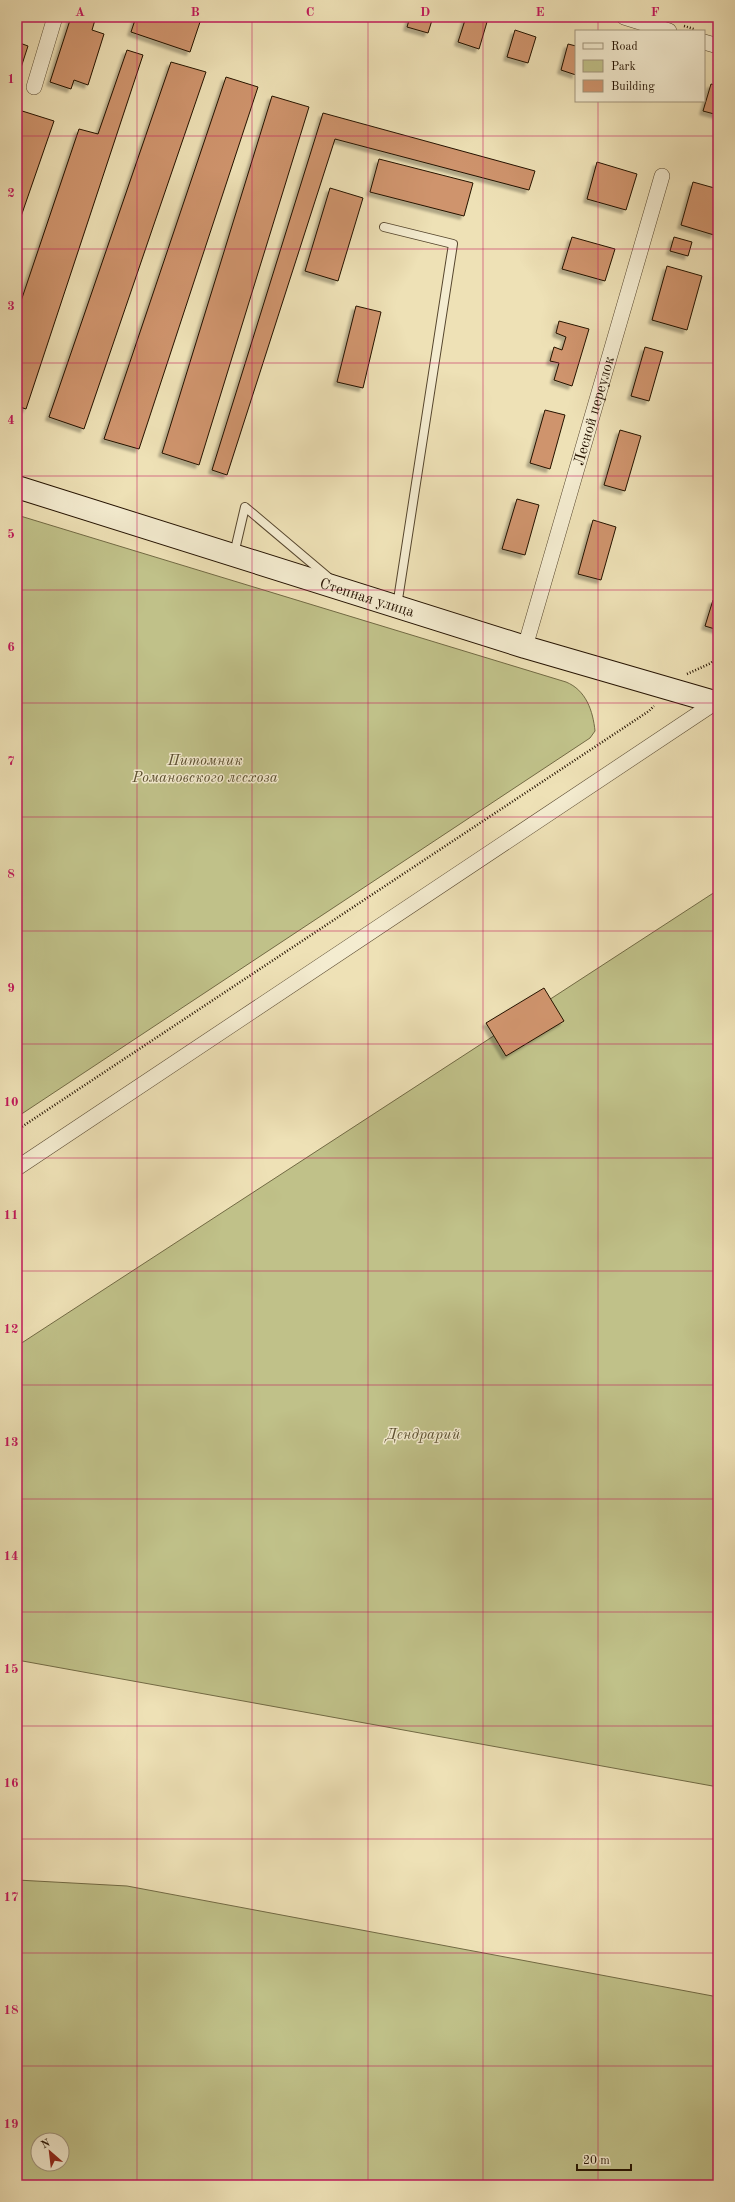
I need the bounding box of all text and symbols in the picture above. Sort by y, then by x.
text: A [75,6,85,19]
text: B [190,6,200,19]
text: C [306,6,314,19]
text: D [420,6,430,19]
text: E [536,6,545,19]
text: F [651,6,660,19]
legend [575,30,705,102]
text: Road [611,41,638,53]
text: Park [611,61,636,73]
text: 1 [7,73,15,86]
text: Building [611,81,655,93]
text: 2 [7,187,15,200]
text: 3 [7,300,15,313]
street label: Лесной переулок [572,355,618,467]
text: 4 [7,414,15,427]
text: 5 [7,528,15,541]
street label: Степная улица [317,577,416,621]
text: 6 [7,641,15,654]
park label: Питомник Романовского лесхоза [131,754,278,786]
text: 7 [7,755,15,768]
text: 8 [7,868,15,881]
text: 9 [7,982,15,995]
text: 10 [3,1096,19,1109]
text: 11 [3,1209,19,1222]
text: 12 [3,1323,19,1336]
park label: Дендрарий [384,1428,461,1443]
text: 13 [3,1436,19,1449]
text: 14 [3,1550,19,1563]
text: 15 [3,1663,19,1676]
text: 16 [3,1777,19,1790]
text: 17 [3,1891,19,1904]
text: 18 [3,2004,19,2017]
text: 19 [3,2118,19,2131]
north arrow [30,2132,70,2172]
text: N [40,2137,53,2151]
scale bar [577,2146,631,2172]
text: 20 m [583,2155,610,2167]

